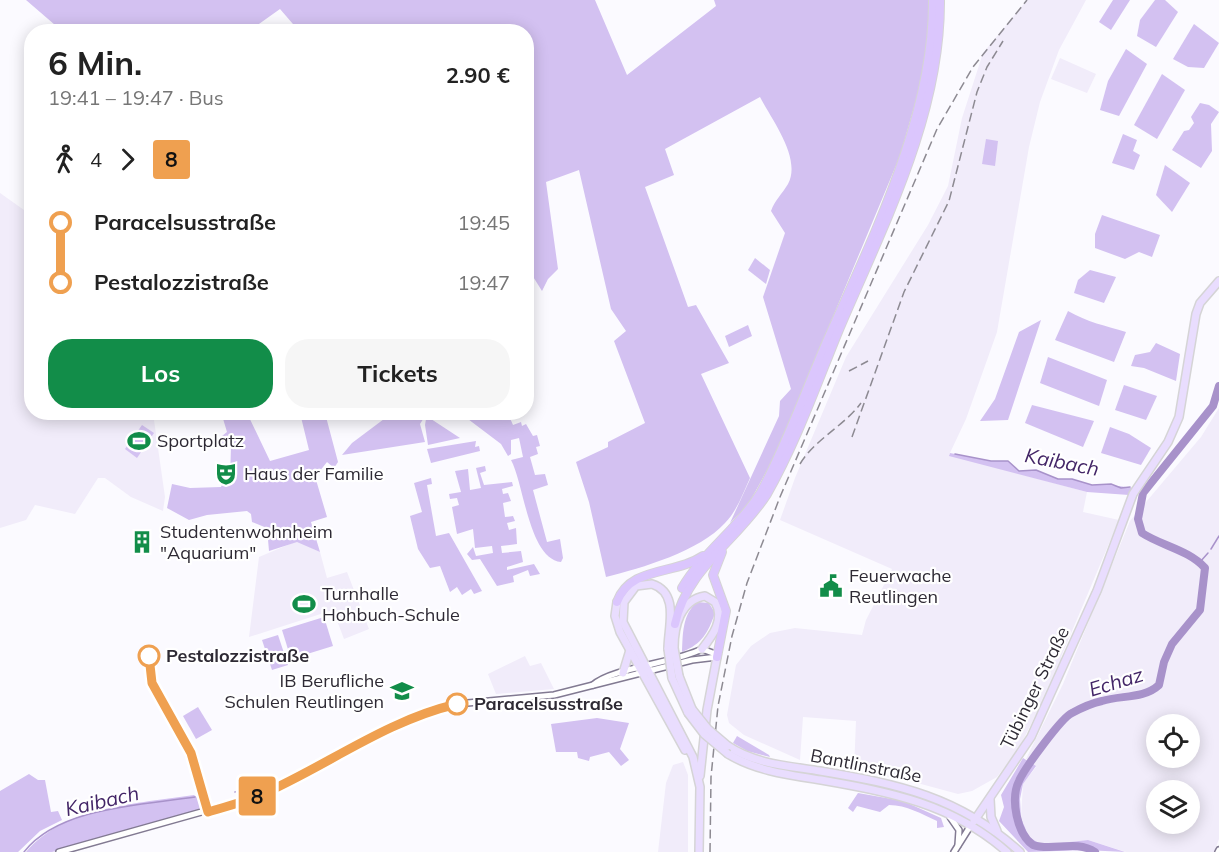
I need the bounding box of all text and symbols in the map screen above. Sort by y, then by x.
text: 6 Min. [48,42,142,83]
text: 2.90 € [446,61,510,89]
text: 19:41 – 19:47 · Bus [48,85,224,110]
icon: walk [48,143,81,176]
icon: forward [111,143,144,176]
text: 8 [165,146,178,172]
text: 4 [90,147,102,172]
text: Paracelsusstraße [94,208,276,236]
text: 19:45 [457,210,510,235]
text: Pestalozzistraße [94,268,269,296]
text: 19:47 [457,270,510,295]
button: Los [48,339,273,408]
button: Tickets [285,339,510,408]
sports icon: Sportplatz [126,428,152,454]
place label: Sportplatz [157,429,244,452]
water label: Kaibach [1023,442,1101,481]
theatre icon: Haus der Familie [213,461,239,487]
place label: Haus der Familie [244,462,383,485]
place label: Studentenwohnheim "Aquarium" [160,520,333,564]
building icon: Studentenwohnheim "Aquarium" [129,529,155,555]
place label: Feuerwache Reutlingen [849,564,951,608]
public building icon: Feuerwache Reutlingen [818,573,844,599]
place label: Turnhalle Hohbuch-Schule [322,582,460,626]
sports icon: Turnhalle Hohbuch-Schule [291,591,317,617]
street label: Tübinger Straße [995,623,1074,753]
place label: Pestalozzistraße [166,644,309,667]
marker: Pestalozzistraße [138,645,160,667]
water label: Echaz [1086,661,1147,702]
place label: IB Berufliche Schulen Reutlingen [225,669,384,713]
school or university icon: IB Berufliche Schulen Reutlingen [389,678,415,704]
place label: Paracelsusstraße [474,692,623,715]
marker: Paracelsusstraße [446,693,468,715]
map controls [1146,714,1200,834]
button: locate [1146,714,1200,768]
street label: Bantlinstraße [809,743,924,788]
line badge: 8 [238,776,276,816]
water label: Kaibach [63,780,141,821]
button: layers [1146,780,1200,834]
text: 8 [251,783,263,809]

